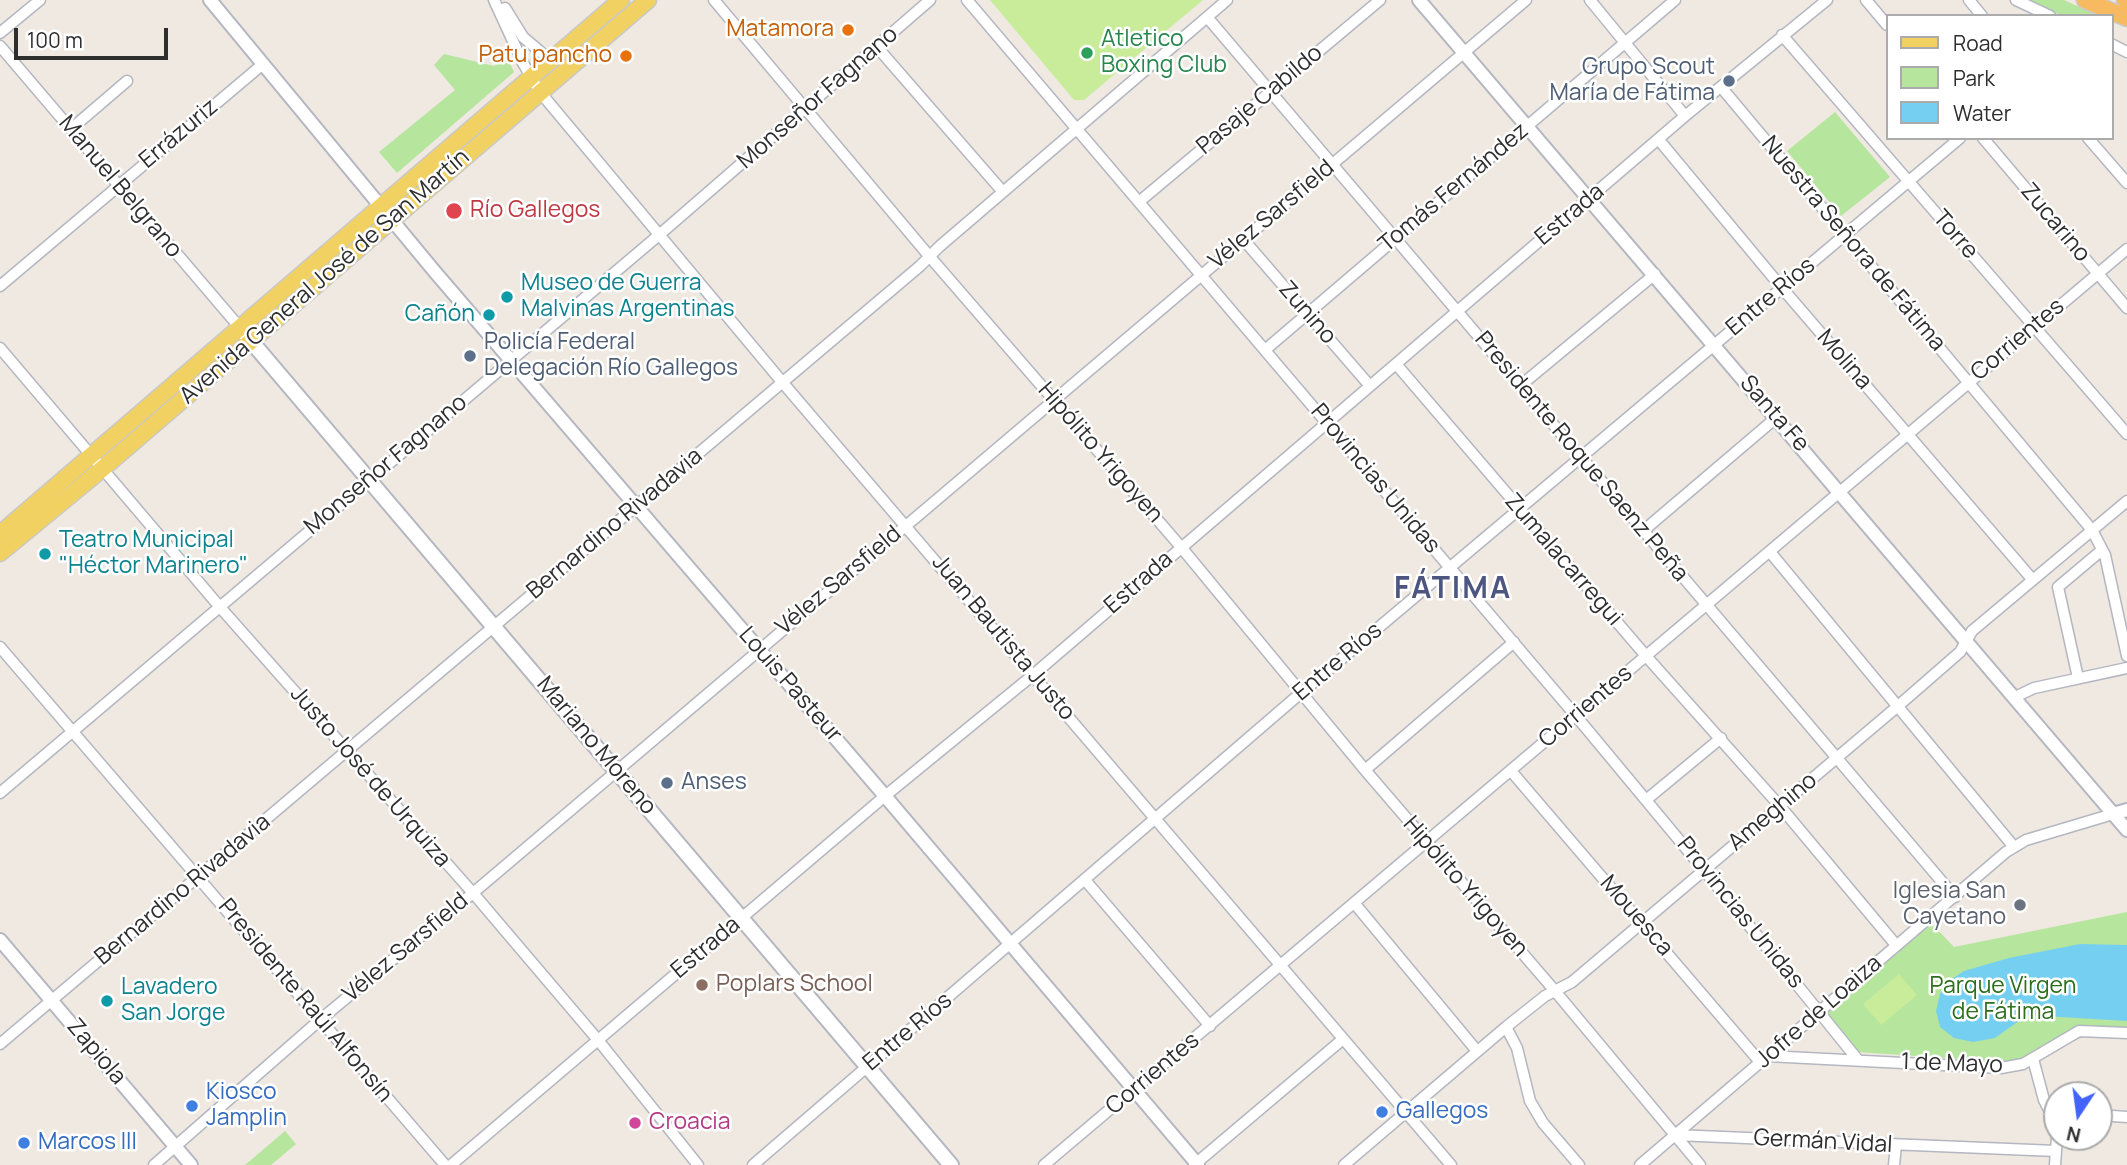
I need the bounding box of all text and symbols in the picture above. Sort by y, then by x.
scale bar [18,14,172,58]
legend [1885,14,2113,140]
place label: Matamora [726,16,834,44]
street label: Monseñor Fagnano [732,21,904,175]
marker: Matamora [840,22,856,38]
text: 100 m [27,26,83,54]
place label: Atletico Boxing Club [1101,26,1227,80]
text: Road [1953,29,2003,57]
street label: Pasaje Cabildo [1192,39,1328,161]
place label: Patu pancho [478,42,612,70]
marker: Atletico Boxing Club [1079,45,1095,61]
marker: Patu pancho [618,48,634,64]
place label: Grupo Scout María de Fátima [1549,54,1715,108]
text: Park [1953,64,1995,92]
marker: Grupo Scout María de Fátima [1721,73,1737,89]
street label: Errázuriz [134,93,224,175]
text: Water [1953,99,2011,127]
street label: Manuel Belgrano [52,110,188,264]
street label: Tomás Fernández [1374,117,1534,259]
street label: Nuestra Señora de Fátima [1755,131,1951,357]
street label: Avenida General José de San Martín [175,144,475,410]
street label: Vélez Sarsfield [1204,155,1340,275]
street label: Estrada [1530,178,1610,252]
street label: Zucarino [2014,178,2096,268]
place label: Río Gallegos [470,197,600,225]
marker: Río Gallegos [444,201,464,221]
street label: Torre [1926,205,1984,265]
street label: Entre Ríos [1721,252,1821,342]
place label: Museo de Guerra Malvinas Argentinas [521,270,735,324]
street label: Zunino [1272,276,1342,350]
marker: Museo de Guerra Malvinas Argentinas [499,289,515,305]
street label: Corrientes [1966,293,2070,387]
place label: Cañón [405,301,475,329]
marker: Cañón [481,307,497,323]
street label: Molina [1811,324,1877,396]
street label: Presidente Roque Saenz Peña [1468,326,1694,588]
place label: Policía Federal Delegación Río Gallegos [484,329,738,383]
marker: Policía Federal Delegación Río Gallegos [462,348,478,364]
street label: Santa Fe [1733,370,1815,458]
street label: Hipólito Yrigoyen [1032,377,1168,529]
street label: Monseñor Fagnano [299,389,473,541]
street label: Provincias Unidas [1304,399,1446,559]
street label: Bernardino Rivadavia [522,443,708,605]
street label: Zumalacarregui [1498,488,1628,632]
street label: Vélez Sarsfield [771,521,907,641]
place label: Teatro Municipal "Héctor Marinero" [59,527,248,581]
marker: Teatro Municipal "Héctor Marinero" [37,546,53,562]
street label: Estrada [1099,546,1179,620]
street label: Juan Bautista Justo [926,550,1080,726]
district label: FÁTIMA [1395,572,1511,608]
street label: Entre Ríos [1288,617,1388,707]
street label: Louis Pasteur [733,622,847,748]
street label: Corrientes [1534,660,1638,754]
street label: Mariano Moreno [530,671,662,821]
street label: Justo José de Urquiza [284,681,456,873]
street label: Ameghino [1723,767,1823,857]
place label: Anses [681,769,747,797]
marker: Anses [659,775,675,791]
street label: Bernardino Rivadavia [90,809,276,971]
street label: Hipólito Yrigoyen [1397,811,1533,963]
street label: Provincias Unidas [1671,832,1809,994]
street label: Mouesca [1594,870,1678,962]
place label: Iglesia San Cayetano [1893,878,2006,932]
street label: Vélez Sarsfield [338,888,474,1008]
street label: Presidente Raúl Alfonsín [212,894,398,1108]
marker: Iglesia San Cayetano [2012,897,2028,913]
street label: Estrada [666,911,746,985]
street label: Jofre de Loaiza [1750,950,1888,1074]
place label: Poplars School [716,971,873,999]
park label: Parque Virgen de Fátima [1930,973,2076,1027]
place label: Lavadero San Jorge [121,974,225,1028]
marker: Poplars School [694,977,710,993]
street label: Entre Ríos [858,987,958,1077]
marker: Lavadero San Jorge [99,993,115,1009]
street label: Zapiola [60,1013,132,1091]
street label: Corrientes [1101,1027,1205,1121]
street label: 1 de Mayo [1901,1048,2003,1080]
place label: Kiosco Jamplin [206,1079,287,1133]
north arrow [2043,1081,2113,1151]
marker: Kiosco Jamplin [184,1098,200,1114]
place label: Gallegos [1396,1098,1488,1126]
marker: Gallegos [1374,1104,1390,1120]
place label: Croacia [649,1109,730,1137]
marker: Croacia [627,1115,643,1131]
text: N [2064,1120,2083,1149]
street label: Germán Vidal [1753,1125,1893,1159]
place label: Marcos III [38,1129,137,1157]
marker: Marcos III [16,1135,32,1151]

